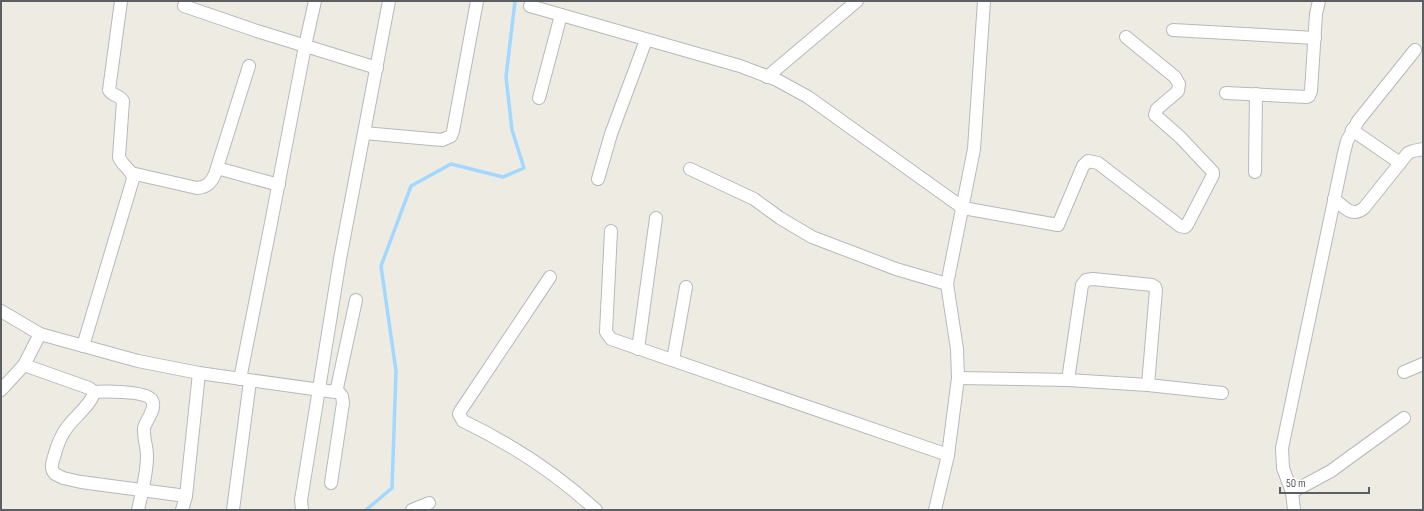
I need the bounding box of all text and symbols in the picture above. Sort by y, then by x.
scale bar [1280,469,1369,495]
text: 50 m [1286,476,1306,491]

